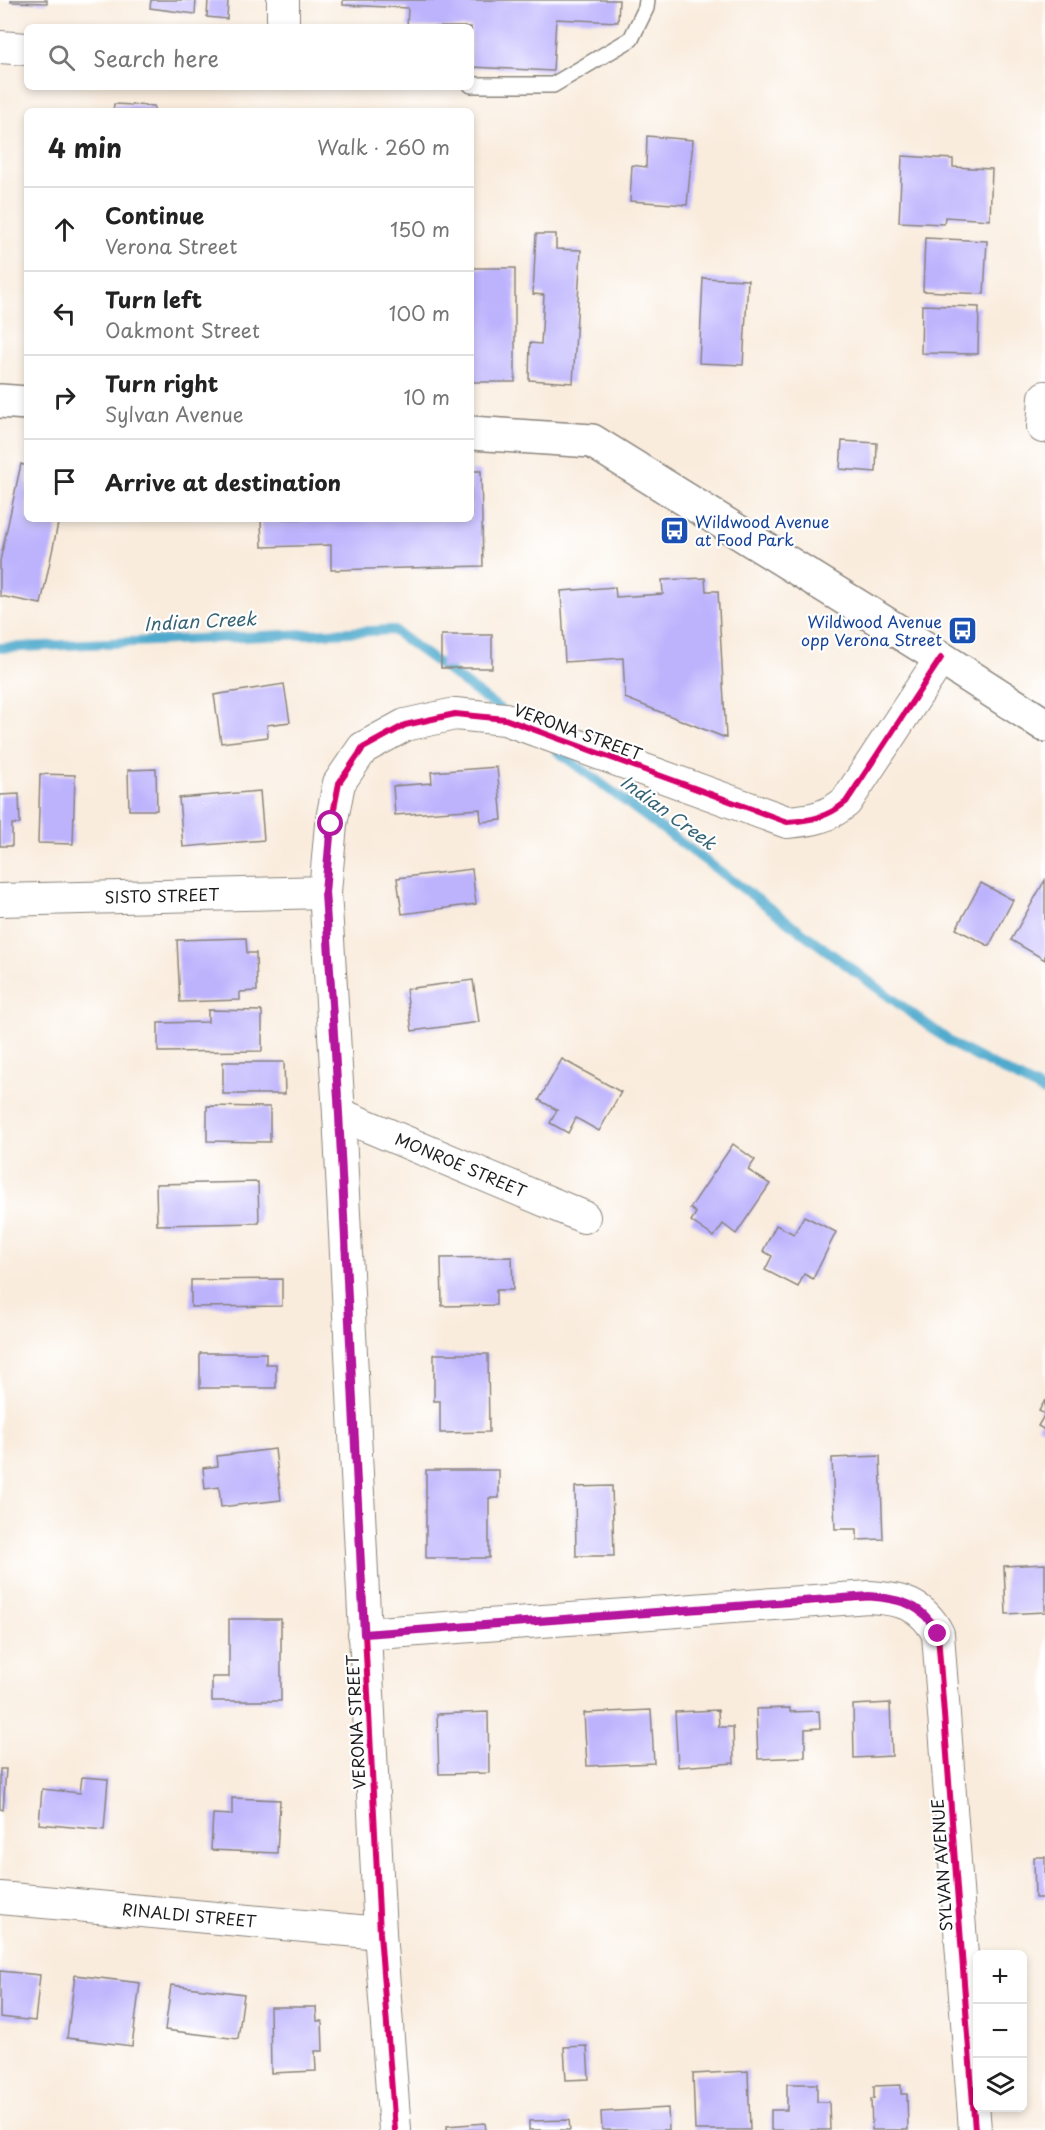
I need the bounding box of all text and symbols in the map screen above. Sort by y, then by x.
search box [24,24,474,90]
icon: search [45,41,78,74]
text: Search here [93,41,219,74]
text: 4 min [48,128,122,167]
text: Walk · 260 m [317,132,450,162]
text: Continue [105,198,204,231]
icon: ahead [48,213,81,246]
text: 150 m [390,214,450,244]
text: Verona Street [105,231,237,261]
text: Turn left [105,282,202,315]
icon: left [48,297,81,330]
text: 100 m [389,298,450,328]
text: Oakmont Street [105,315,260,345]
text: Turn right [105,366,218,399]
icon: right [48,381,81,414]
text: 10 m [403,382,450,412]
text: Sylvan Avenue [105,399,244,429]
icon: arrive [48,465,81,498]
text: Arrive at destination [105,465,341,498]
place label: Wildwood Avenue at Food Park [695,509,830,551]
bus stop icon: Wildwood Avenue at Food Park [658,515,690,547]
water label: Indian Creek [143,604,258,637]
place label: Wildwood Avenue opp Verona Street [801,609,942,651]
bus stop icon: Wildwood Avenue opp Verona Street [947,615,979,647]
street label: VERONA STREET [511,697,646,765]
water label: Indian Creek [616,768,723,856]
route start [317,810,343,836]
street label: SISTO STREET [104,882,220,908]
street label: MONROE STREET [392,1126,530,1203]
route end [924,1620,950,1646]
street label: VERONA STREET [339,1654,371,1790]
street label: SYLVAN AVENUE [924,1798,958,1932]
street label: RINALDI STREET [121,1896,258,1933]
map controls [973,1950,1027,2112]
button: + [973,1950,1027,2004]
button: − [973,2004,1027,2058]
button: layers [973,2058,1027,2112]

